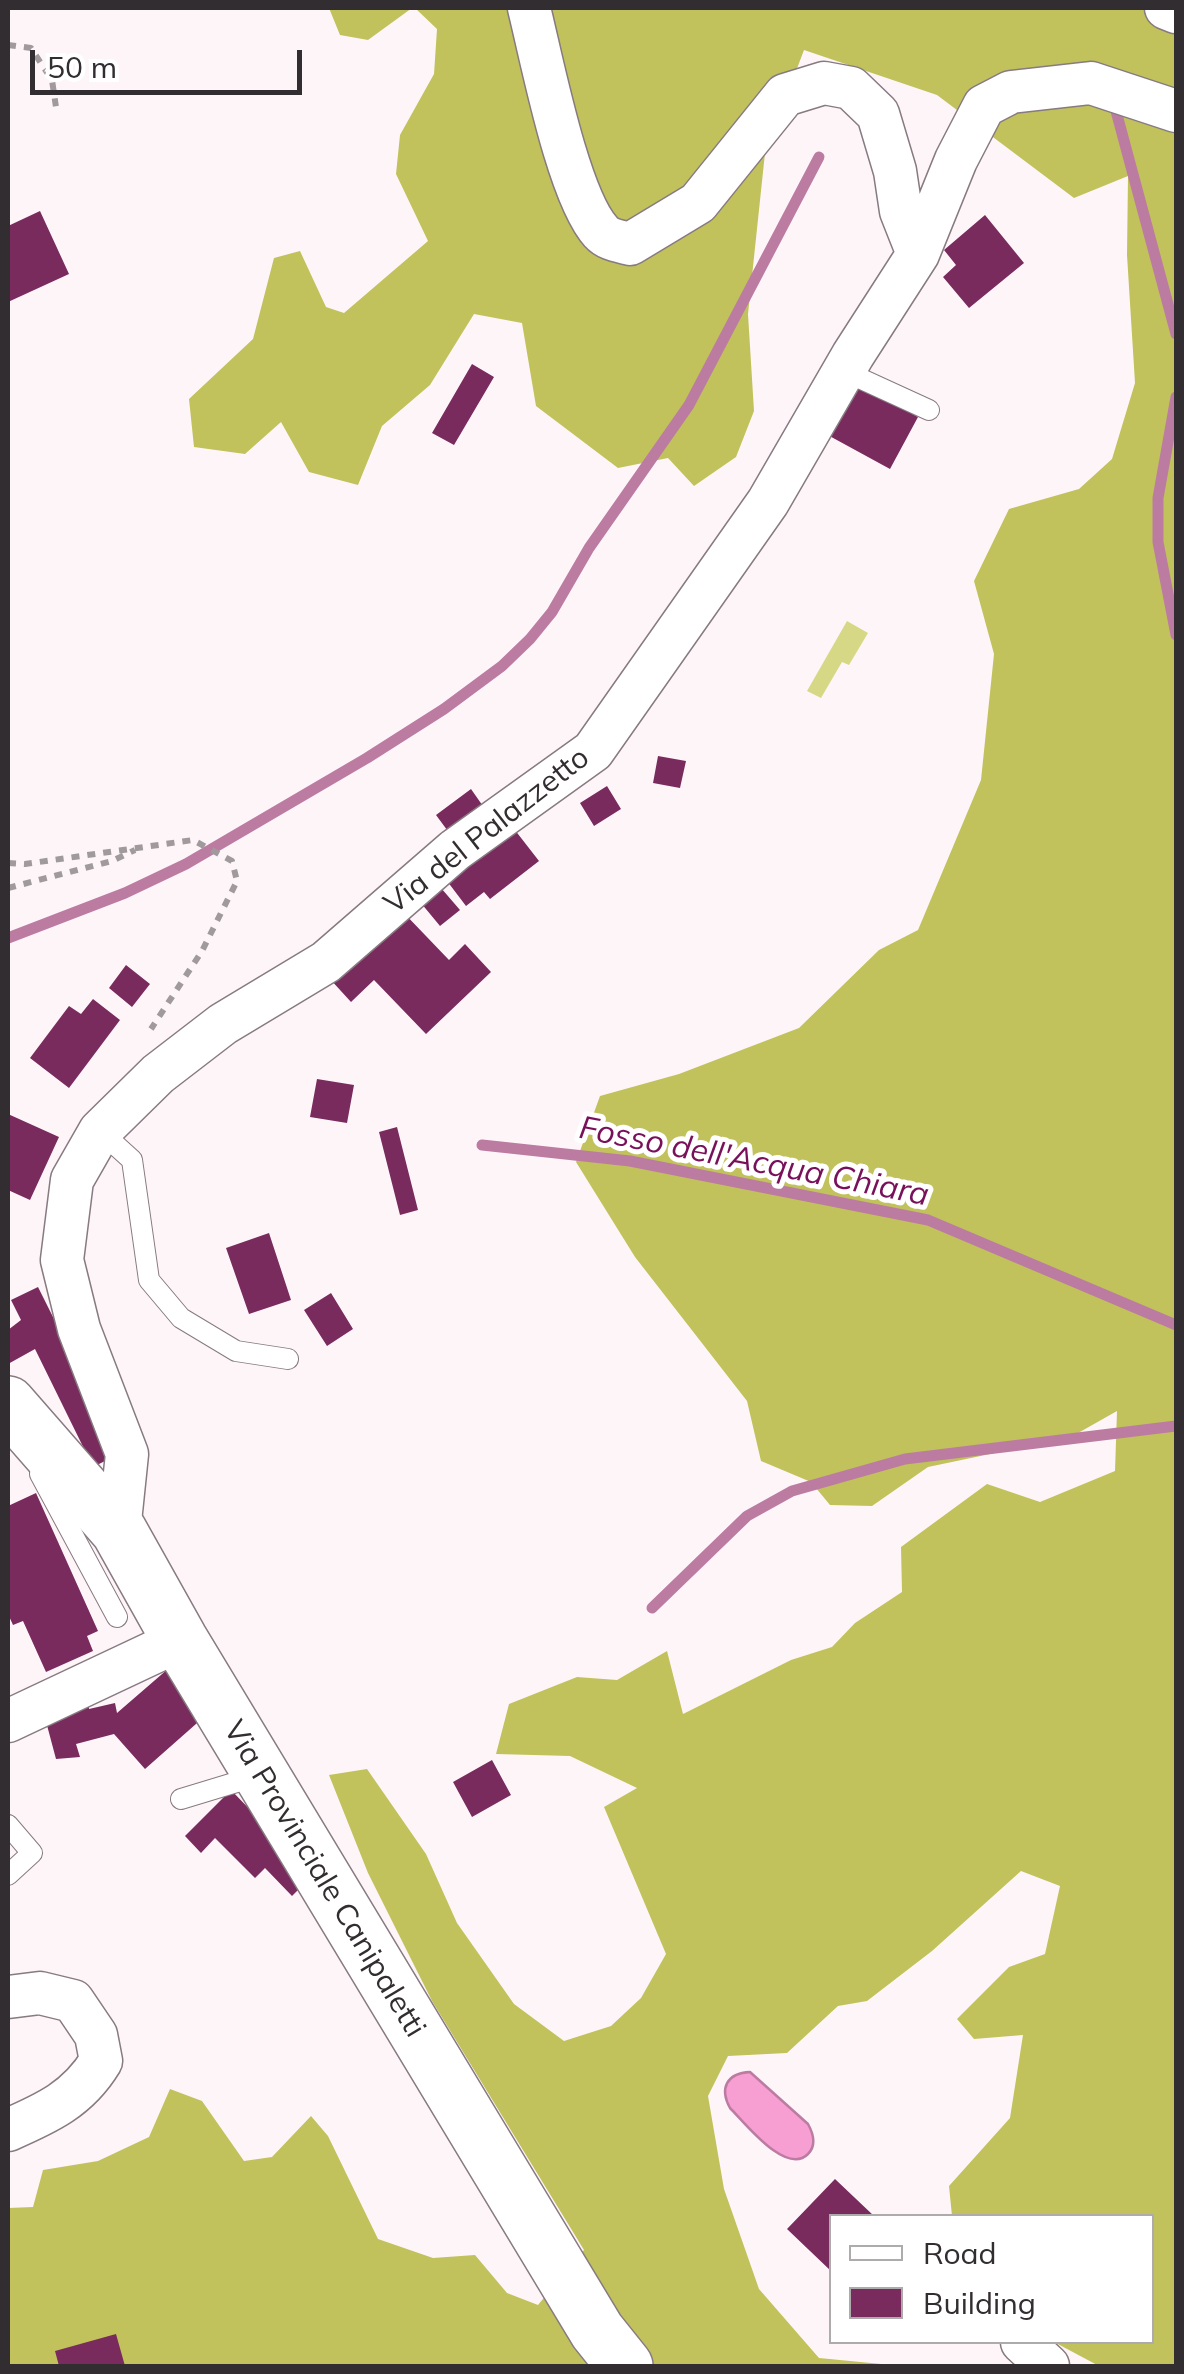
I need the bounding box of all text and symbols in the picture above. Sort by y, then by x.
scale bar [35,30,308,92]
text: 50 m [47,48,117,86]
street label: Via del Palazzetto [377,740,597,922]
water label: Fosso dell'Acqua Chiara [576,1109,932,1215]
street label: Via Provinciale Canipaletti [215,1714,433,2044]
legend [829,2214,1154,2344]
text: Road [923,2234,997,2272]
text: Building [923,2284,1036,2322]

